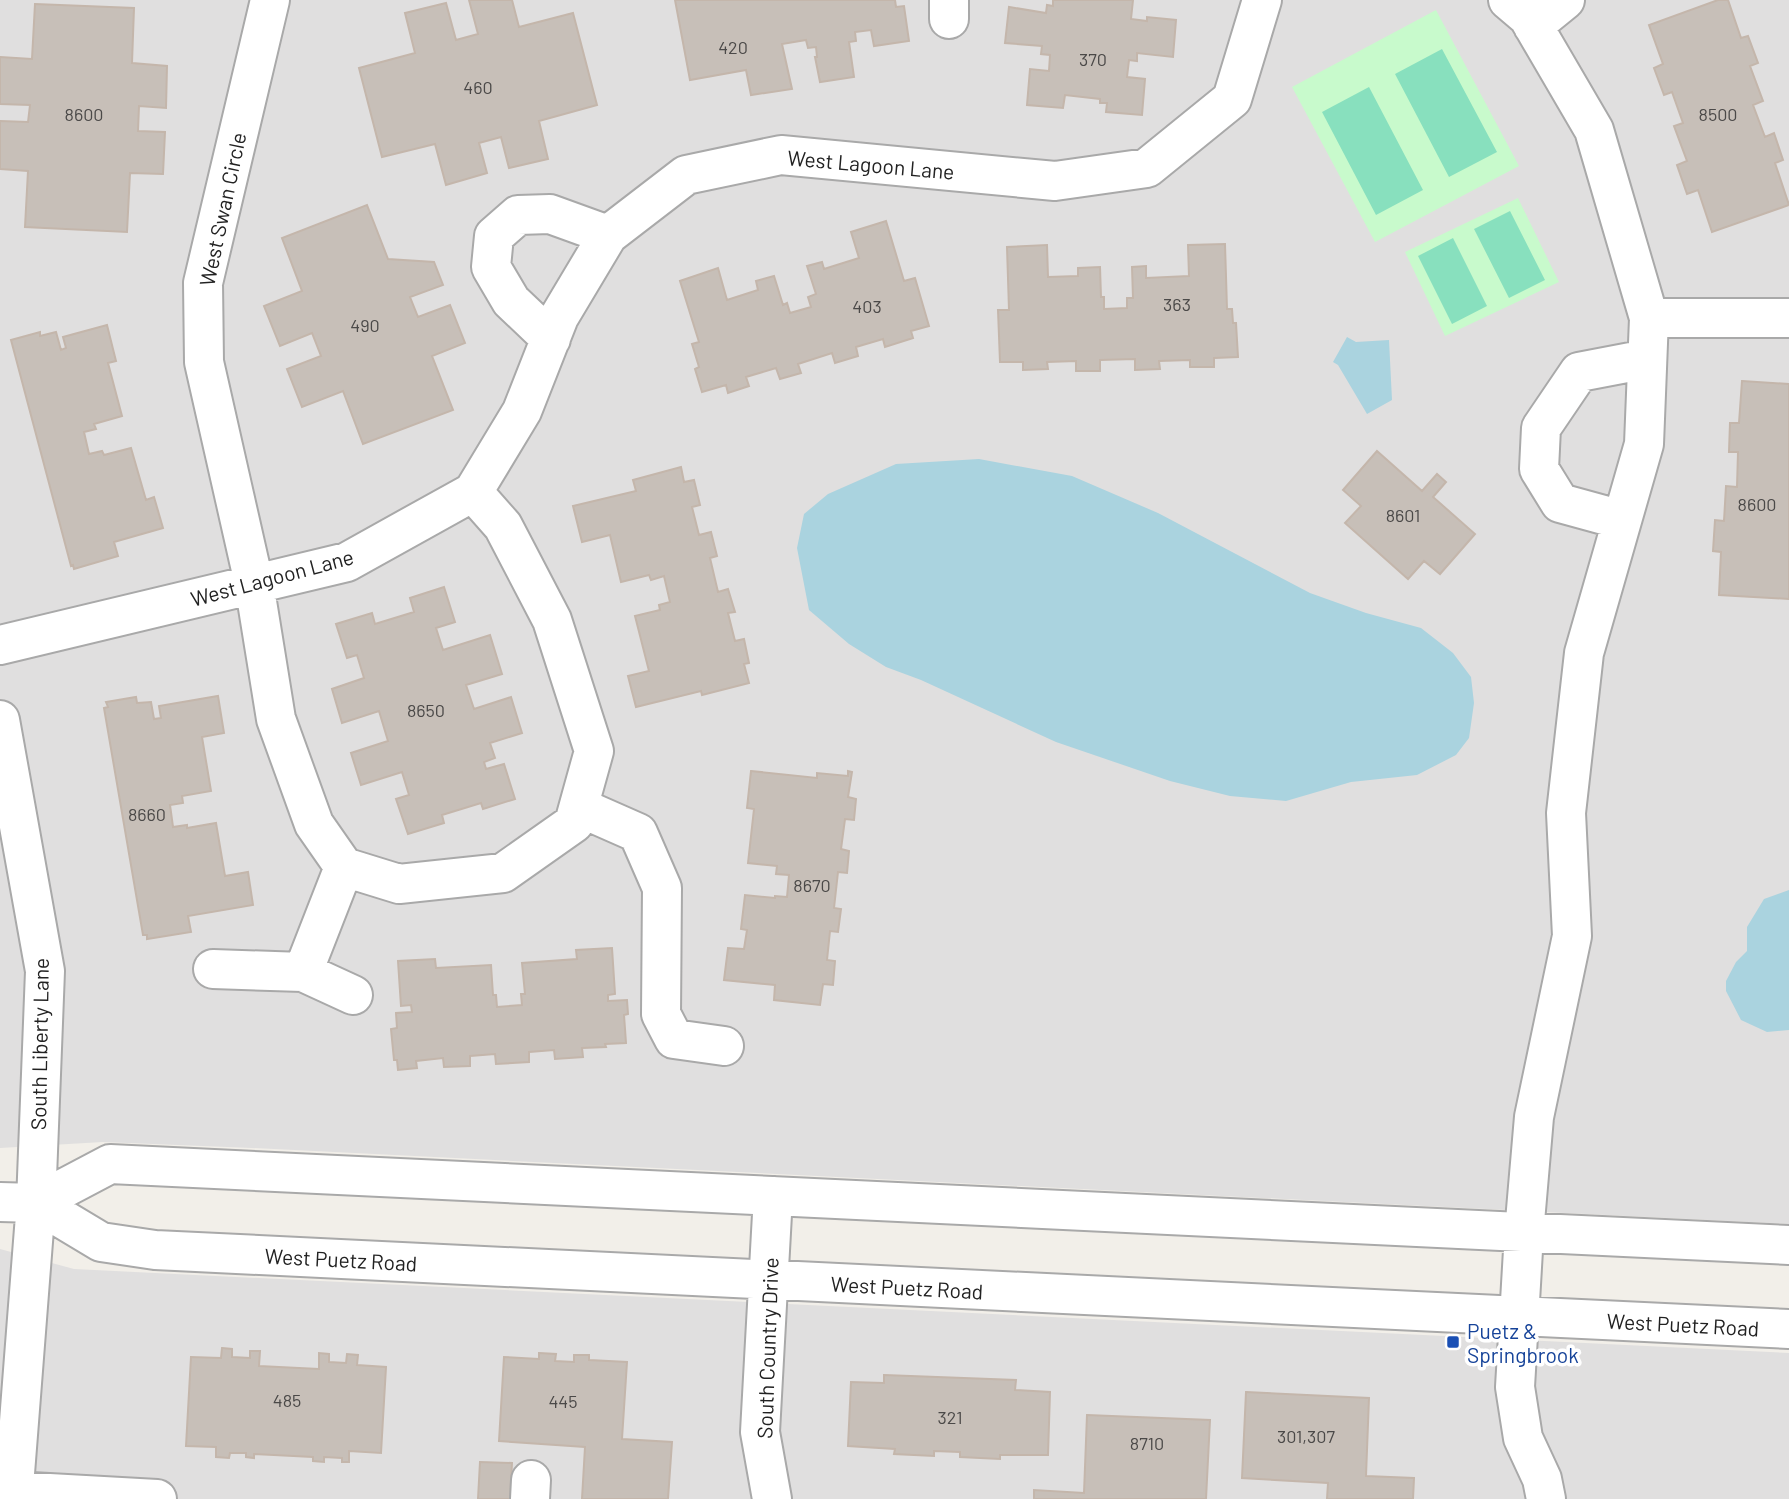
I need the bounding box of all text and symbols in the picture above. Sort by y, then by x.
house number: 420 [718,36,748,58]
house number: 370 [1079,48,1107,70]
house number: 460 [463,76,493,98]
house number: 8600 [65,103,104,125]
house number: 8500 [1699,103,1737,125]
street label: West Swan Circle [194,130,250,288]
street label: West Lagoon Lane [786,144,956,184]
house number: 363 [1163,293,1191,315]
house number: 403 [852,295,882,317]
house number: 490 [350,314,380,336]
house number: 8600 [1738,493,1777,515]
house number: 8601 [1386,504,1420,526]
street label: West Lagoon Lane [188,543,356,611]
house number: 8650 [407,699,445,721]
house number: 8660 [128,803,166,825]
house number: 8670 [793,874,831,896]
street label: South Liberty Lane [25,958,53,1130]
street label: West Puetz Road [264,1243,418,1275]
street label: South Country Drive [751,1257,783,1439]
street label: West Puetz Road [830,1271,984,1303]
street label: West Puetz Road [1606,1308,1760,1340]
place label: Puetz & Springbrook [1467,1318,1579,1367]
marker: Puetz & Springbrook [1445,1334,1461,1350]
house number: 485 [273,1389,301,1411]
house number: 445 [548,1390,578,1412]
house number: 321 [938,1406,962,1428]
house number: 301,307 [1277,1425,1335,1447]
house number: 8710 [1130,1432,1164,1454]

